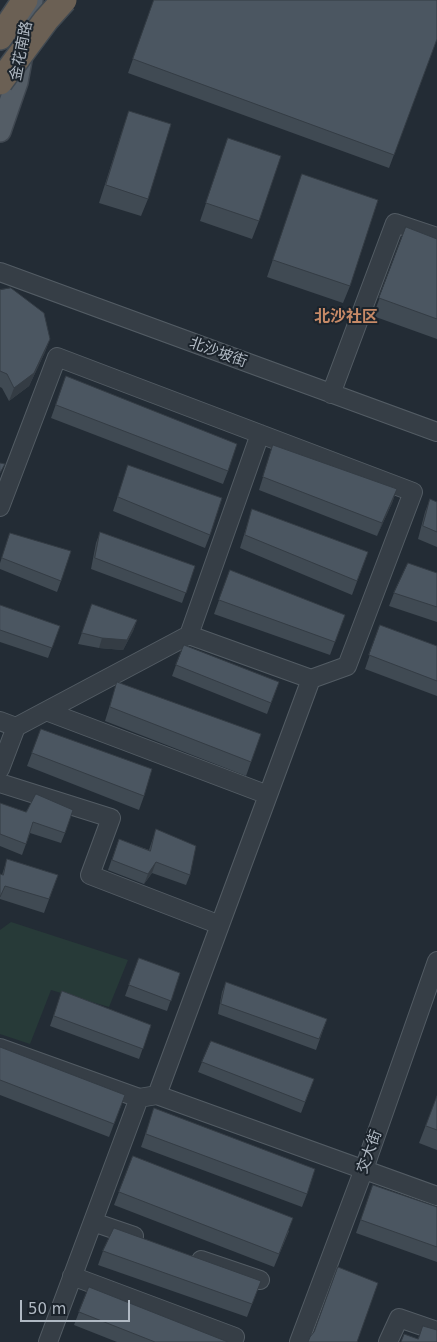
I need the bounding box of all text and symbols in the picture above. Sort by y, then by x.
street label: 金花南路 [7,20,37,82]
district label: 北沙社区 [314,308,378,328]
street label: 北沙坡街 [187,334,249,372]
street label: 交大街 [354,1128,386,1176]
scale bar [22,1290,132,1322]
text: 50 m [28,1300,66,1318]

